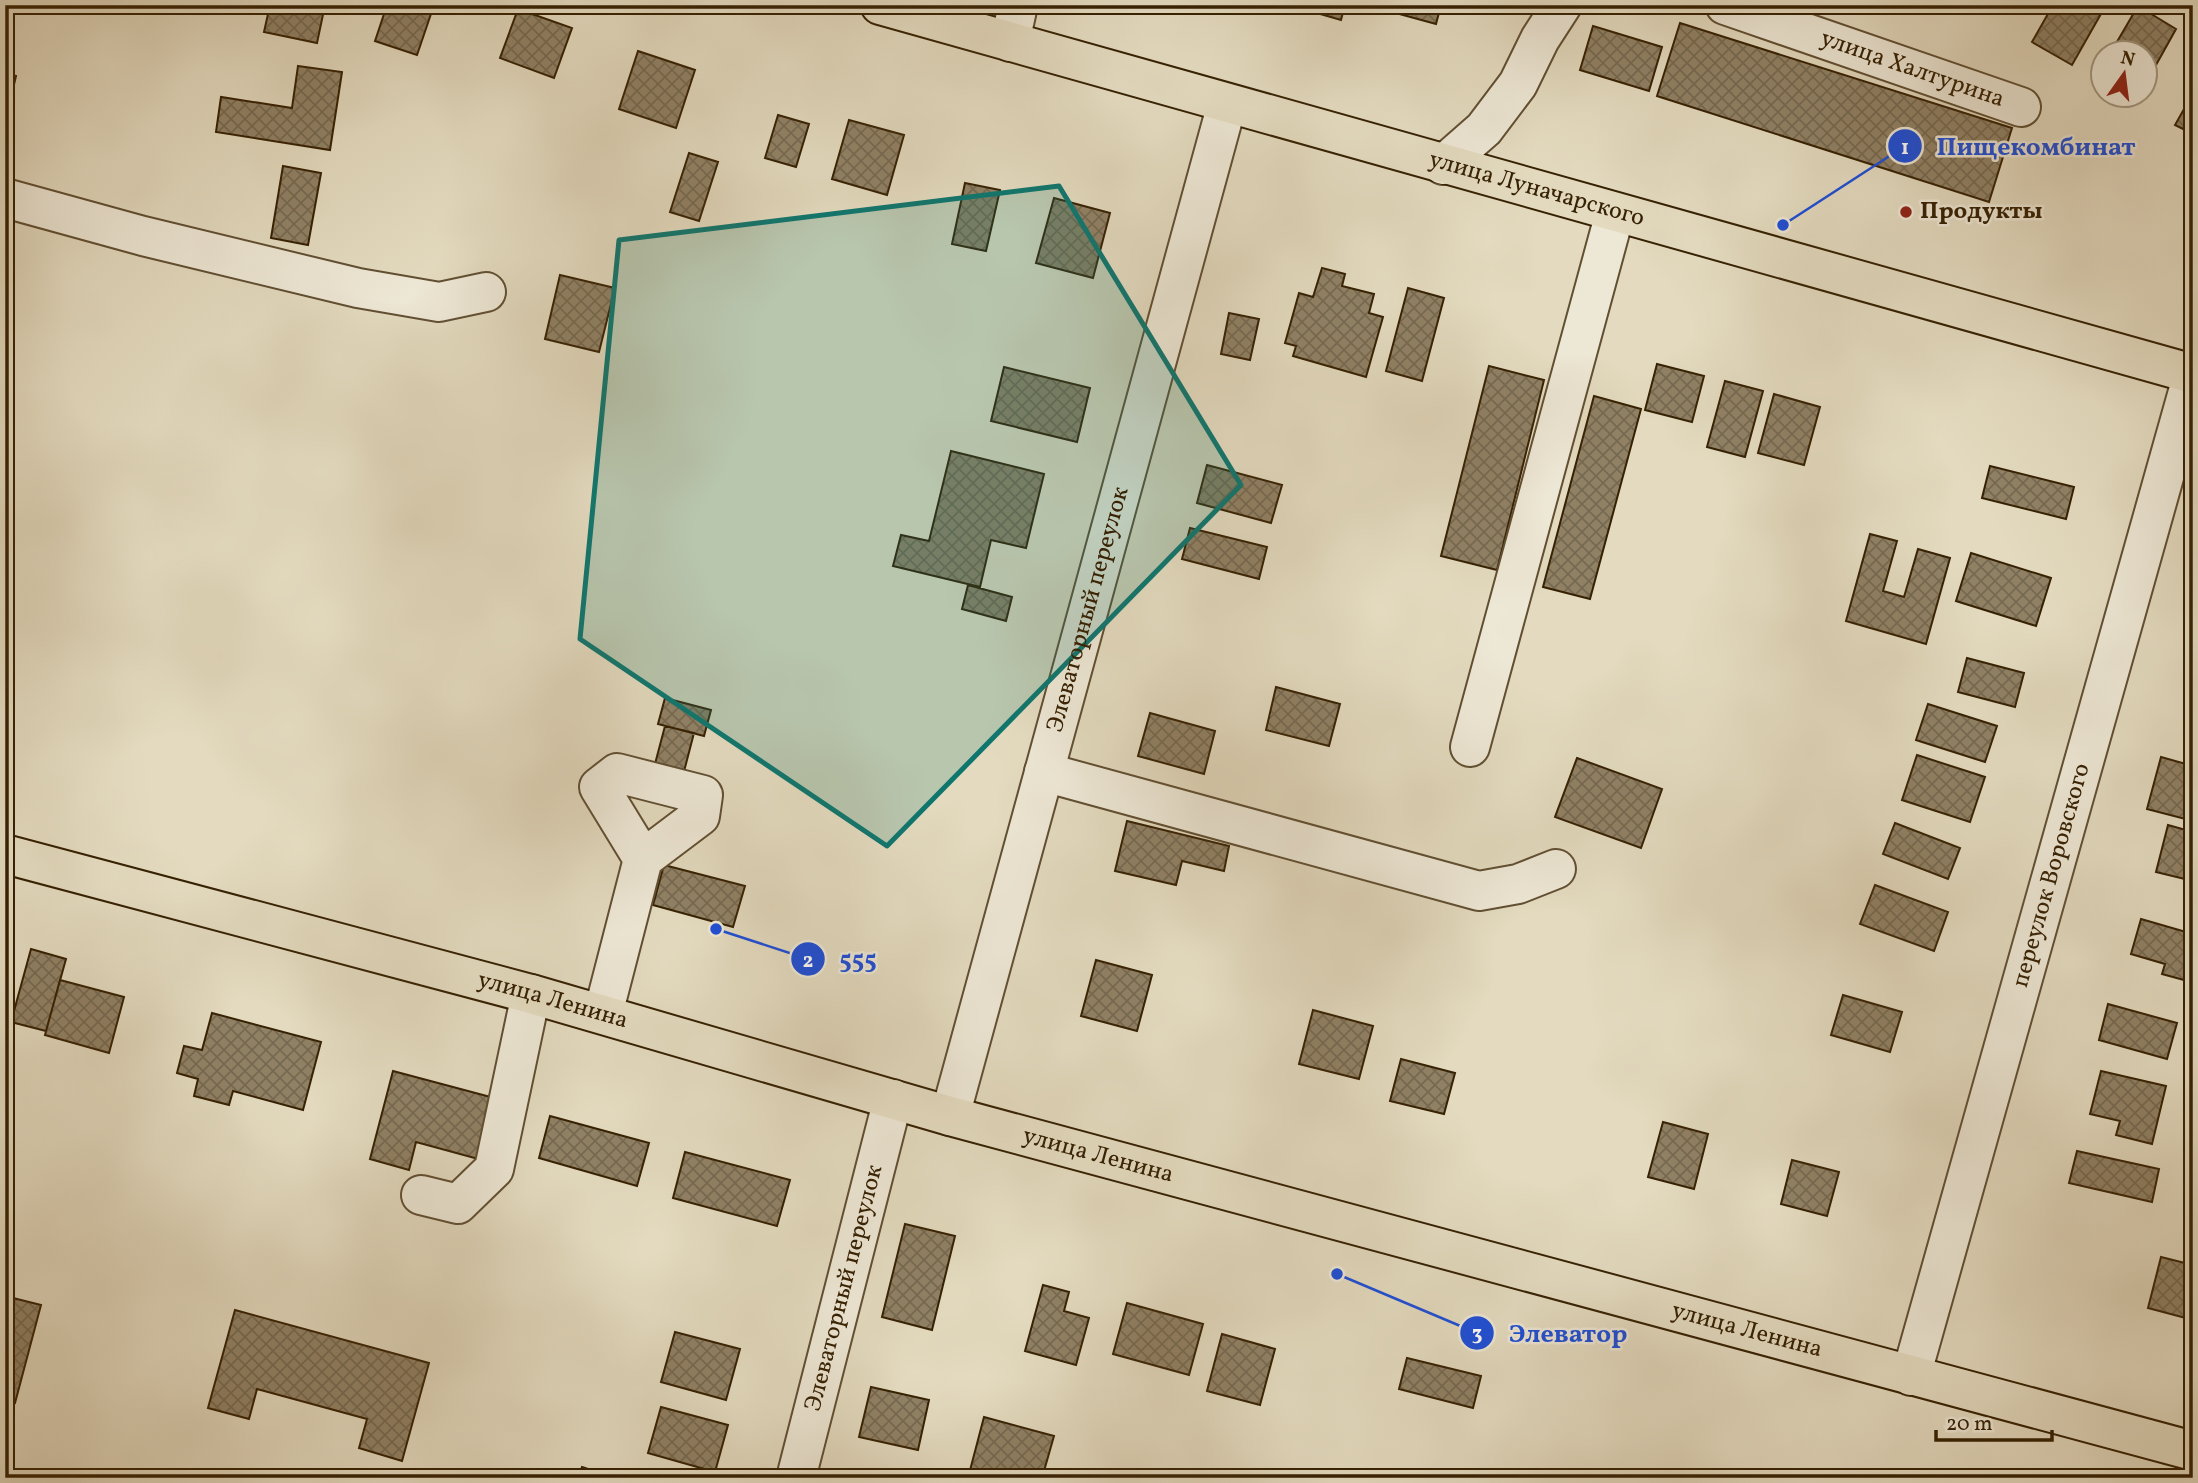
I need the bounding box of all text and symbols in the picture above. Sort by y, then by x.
street label: улица Халтурина [1816,22,2009,117]
north arrow [2090,38,2160,108]
text: N [2118,45,2138,74]
callout: Пищекомбинат [1887,123,2149,170]
text: Пищекомбинат [1936,130,2136,166]
text: 1 [1901,134,1909,163]
street label: улица Луначарского [1425,143,1648,236]
place label: Продукты [1920,195,2043,229]
marker: Продукты [1898,204,1914,220]
street label: Элеваторный переулок [1039,483,1138,736]
street label: переулок Воровского [2004,759,2100,991]
callout: 555 [791,936,891,983]
text: 555 [839,943,877,979]
text: 2 [803,947,813,976]
street label: улица Ленина [474,963,632,1038]
street label: улица Ленина [1019,1119,1177,1192]
street label: Элеваторный переулок [797,1161,892,1415]
street label: улица Ленина [1668,1294,1826,1367]
callout: Элеватор [1459,1310,1641,1357]
text: Элеватор [1509,1317,1627,1353]
text: 3 [1472,1320,1482,1349]
scale bar [1936,1399,2051,1443]
text: 20 m [1946,1410,1992,1439]

